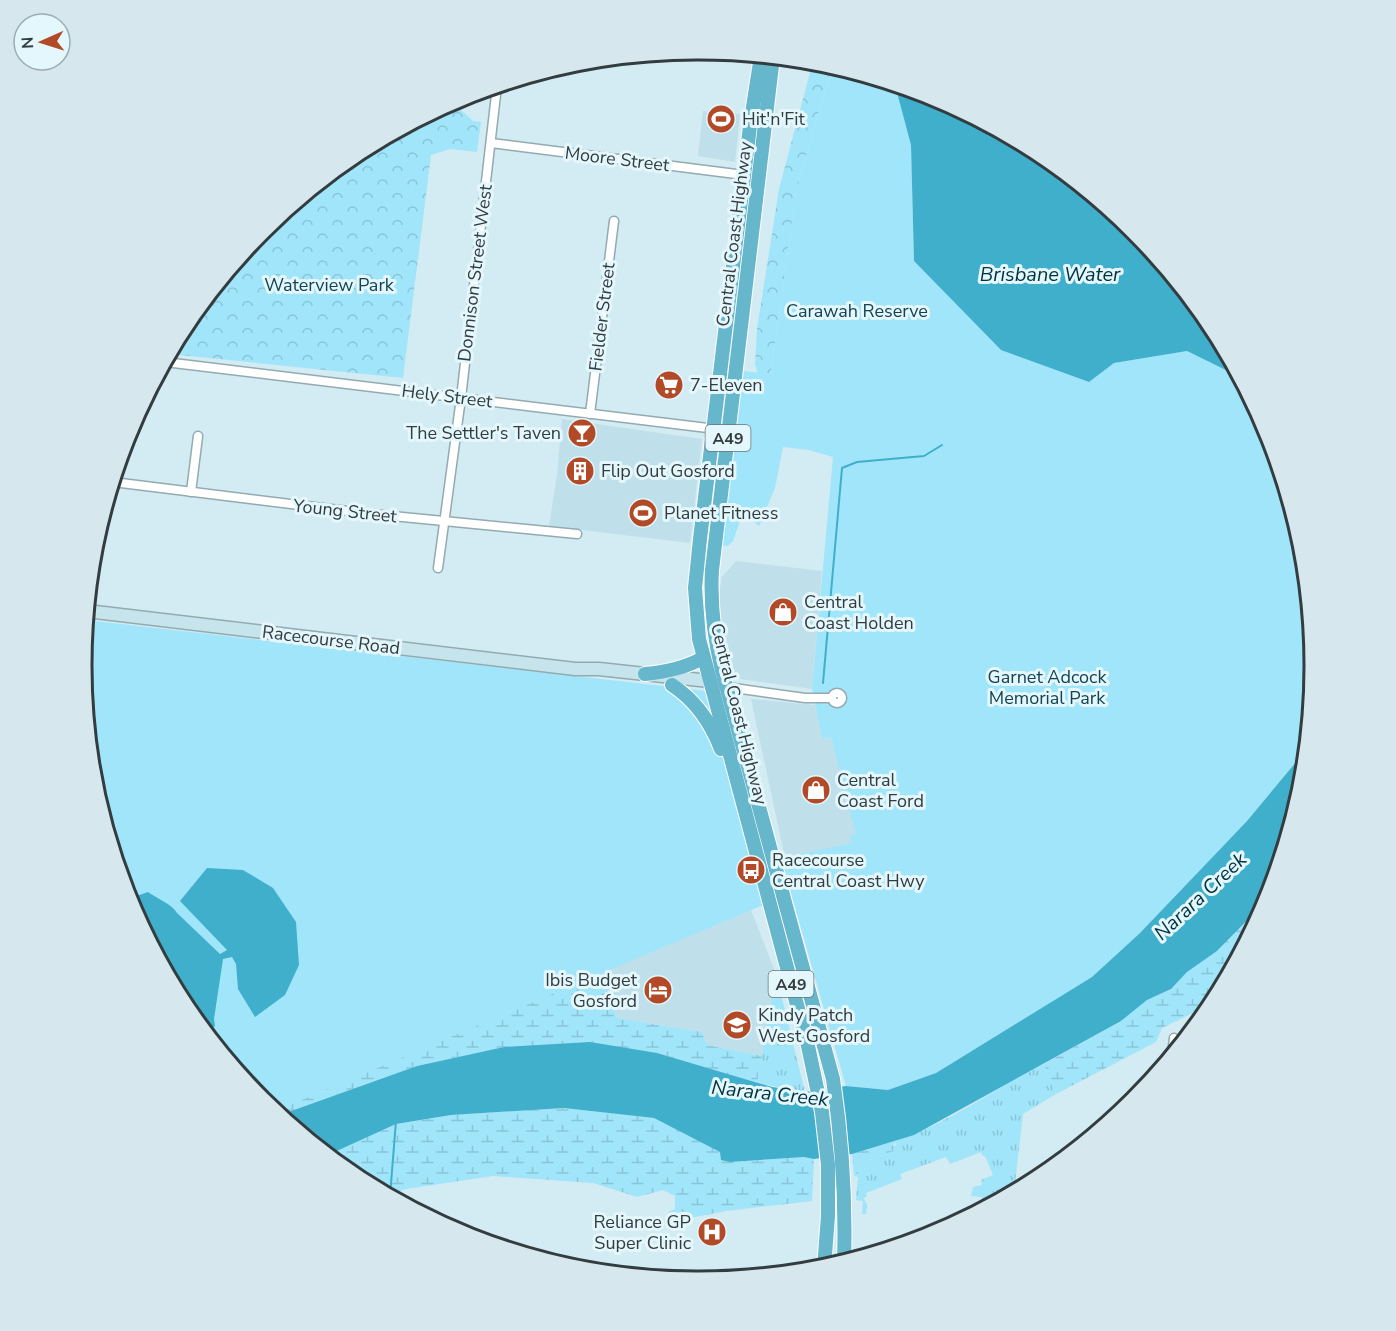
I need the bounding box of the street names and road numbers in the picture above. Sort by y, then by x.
street label: Central Coast Highway [711,139,757,328]
street label: Moore Street [563,141,671,177]
street label: Donnison Street West [452,182,498,363]
street label: Fielder Street [583,261,621,373]
street label: Hely Street [400,379,495,414]
road number: A49 [706,425,750,451]
street label: Young Street [291,494,399,528]
street label: Racecourse Road [261,620,401,660]
street label: Central Coast Highway [705,621,773,808]
road number: A49 [768,971,814,997]

